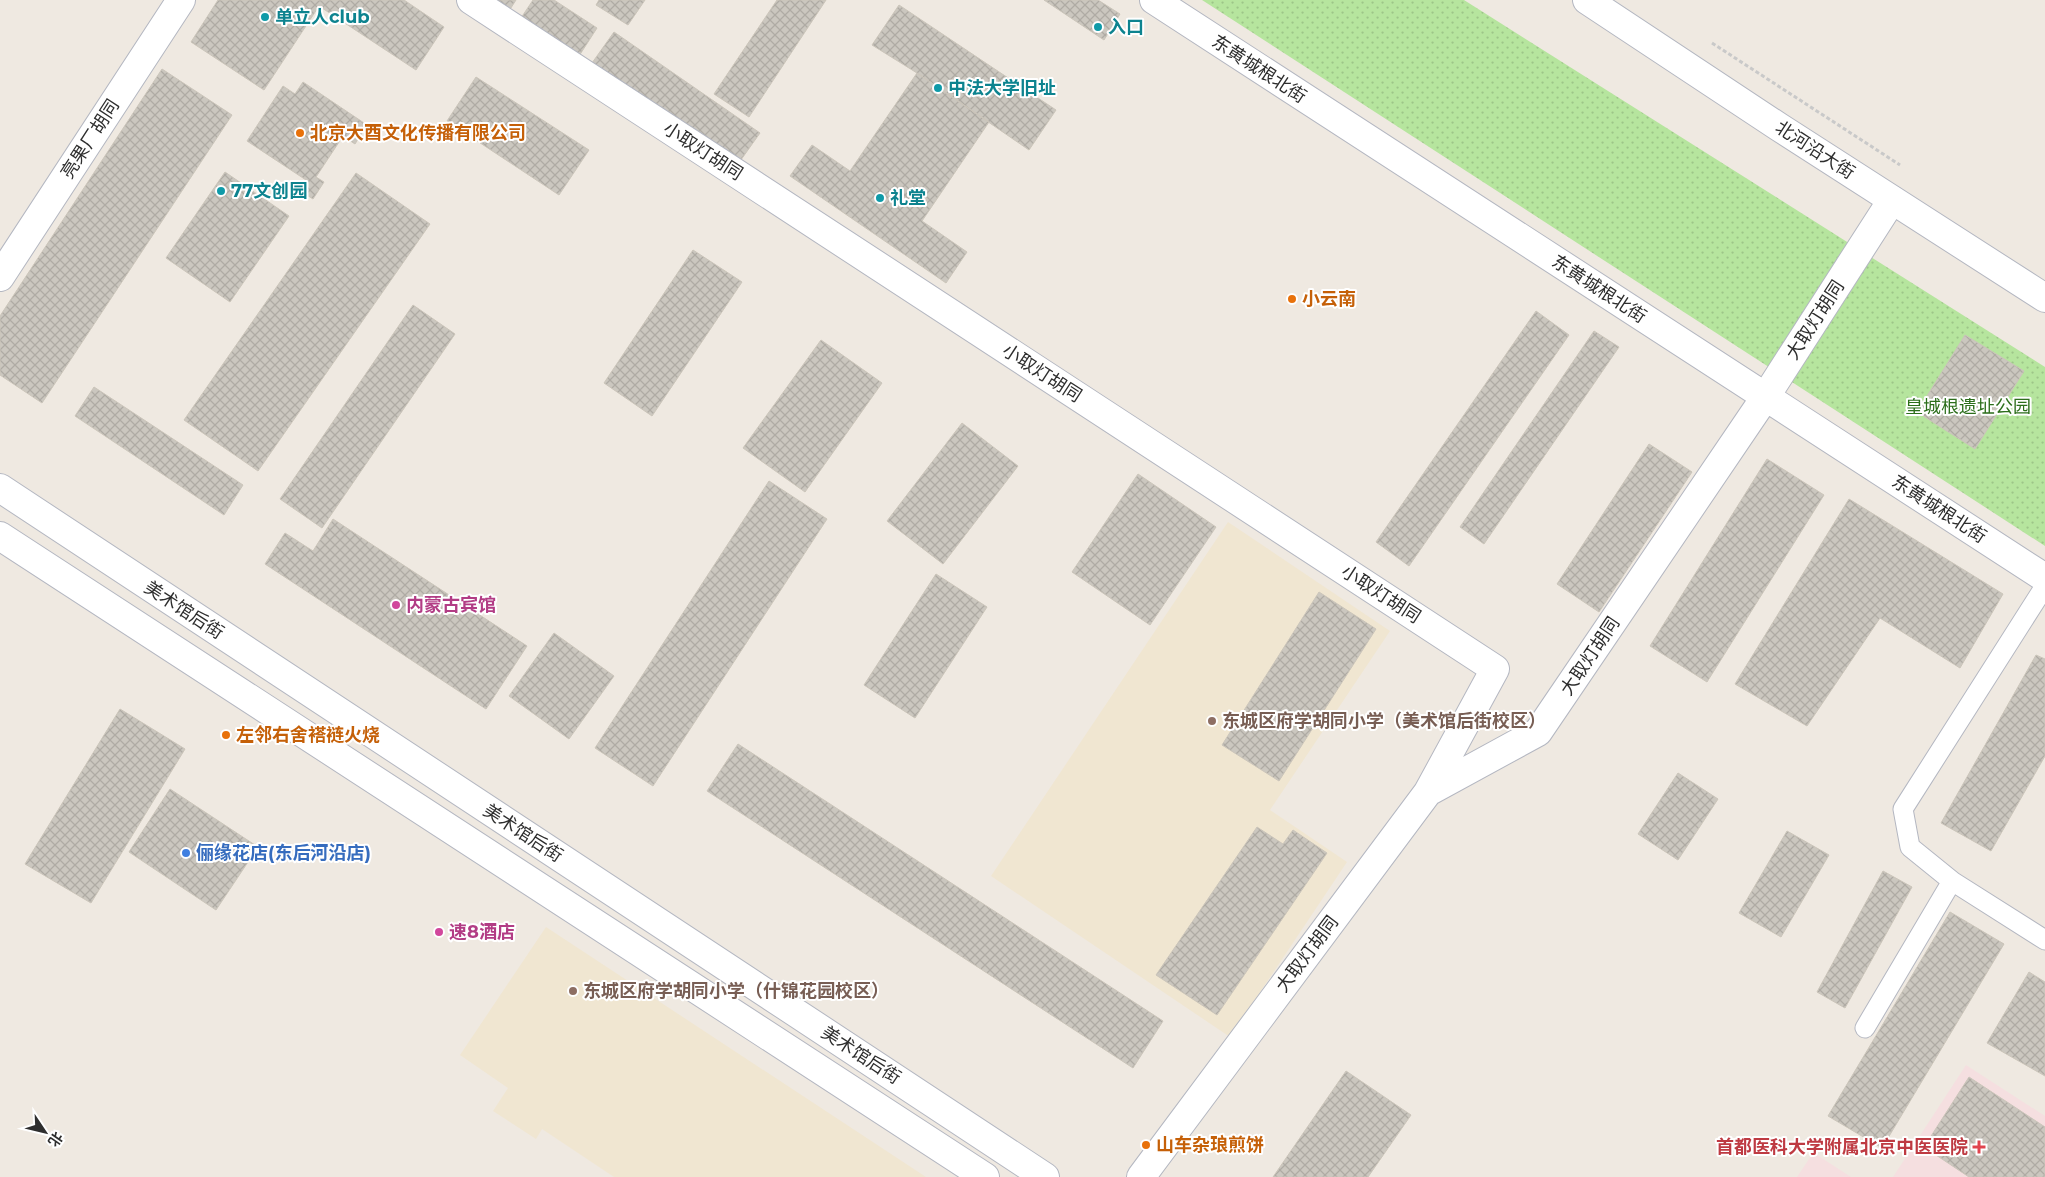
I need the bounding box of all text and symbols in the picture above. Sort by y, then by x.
place label: 单立人club [275,6,370,28]
marker: 单立人club [259,11,271,23]
place label: 入口 [1108,16,1144,38]
marker: 入口 [1092,21,1104,33]
street label: 东黄城根北街 [1208,30,1310,108]
place label: 中法大学旧址 [948,77,1056,99]
marker: 中法大学旧址 [932,82,944,94]
street label: 亮果厂胡同 [56,95,124,183]
street label: 北河沿大街 [1771,116,1859,184]
street label: 小取灯胡同 [659,117,747,185]
place label: 北京大酉文化传播有限公司 [310,122,526,144]
marker: 北京大酉文化传播有限公司 [294,127,306,139]
place label: 77文创园 [231,180,307,202]
marker: 77文创园 [215,185,227,197]
place label: 礼堂 [890,187,926,209]
marker: 礼堂 [874,192,886,204]
street label: 东黄城根北街 [1548,250,1650,328]
street label: 大取灯胡同 [1781,276,1849,364]
place label: 小云南 [1302,288,1356,310]
marker: 小云南 [1286,293,1298,305]
street label: 小取灯胡同 [998,339,1086,407]
park label: 皇城根遗址公园 [1905,396,2031,418]
street label: 东黄城根北街 [1888,470,1990,548]
street label: 小取灯胡同 [1337,560,1425,628]
street label: 美术馆后街 [140,576,228,644]
place label: 内蒙古宾馆 [406,594,496,616]
marker: 内蒙古宾馆 [390,599,402,611]
street label: 大取灯胡同 [1556,613,1624,699]
place label: 东城区府学胡同小学（美术馆后街校区） [1222,710,1546,732]
marker: 东城区府学胡同小学（美术馆后街校区） [1206,715,1218,727]
place label: 左邻右舍褡裢火烧 [236,724,380,746]
marker: 左邻右舍褡裢火烧 [220,729,232,741]
street label: 美术馆后街 [479,799,567,867]
place label: 俪缘花店(东后河沿店) [196,842,371,864]
marker: 俪缘花店(东后河沿店) [180,847,192,859]
street label: 大取灯胡同 [1271,911,1343,997]
place label: 速8酒店 [449,921,515,943]
marker: 速8酒店 [433,926,445,938]
place label: 东城区府学胡同小学（什锦花园校区） [583,980,889,1002]
marker: 东城区府学胡同小学（什锦花园校区） [567,985,579,997]
street label: 美术馆后街 [817,1021,905,1089]
north arrow [20,1107,70,1157]
text: 北 [44,1129,67,1150]
place label: 山车杂琅煎饼 [1156,1134,1264,1156]
place label: 首都医科大学附属北京中医医院 [1716,1136,1968,1158]
marker: 山车杂琅煎饼 [1140,1139,1152,1151]
marker: 首都医科大学附属北京中医医院 [1972,1140,1986,1154]

